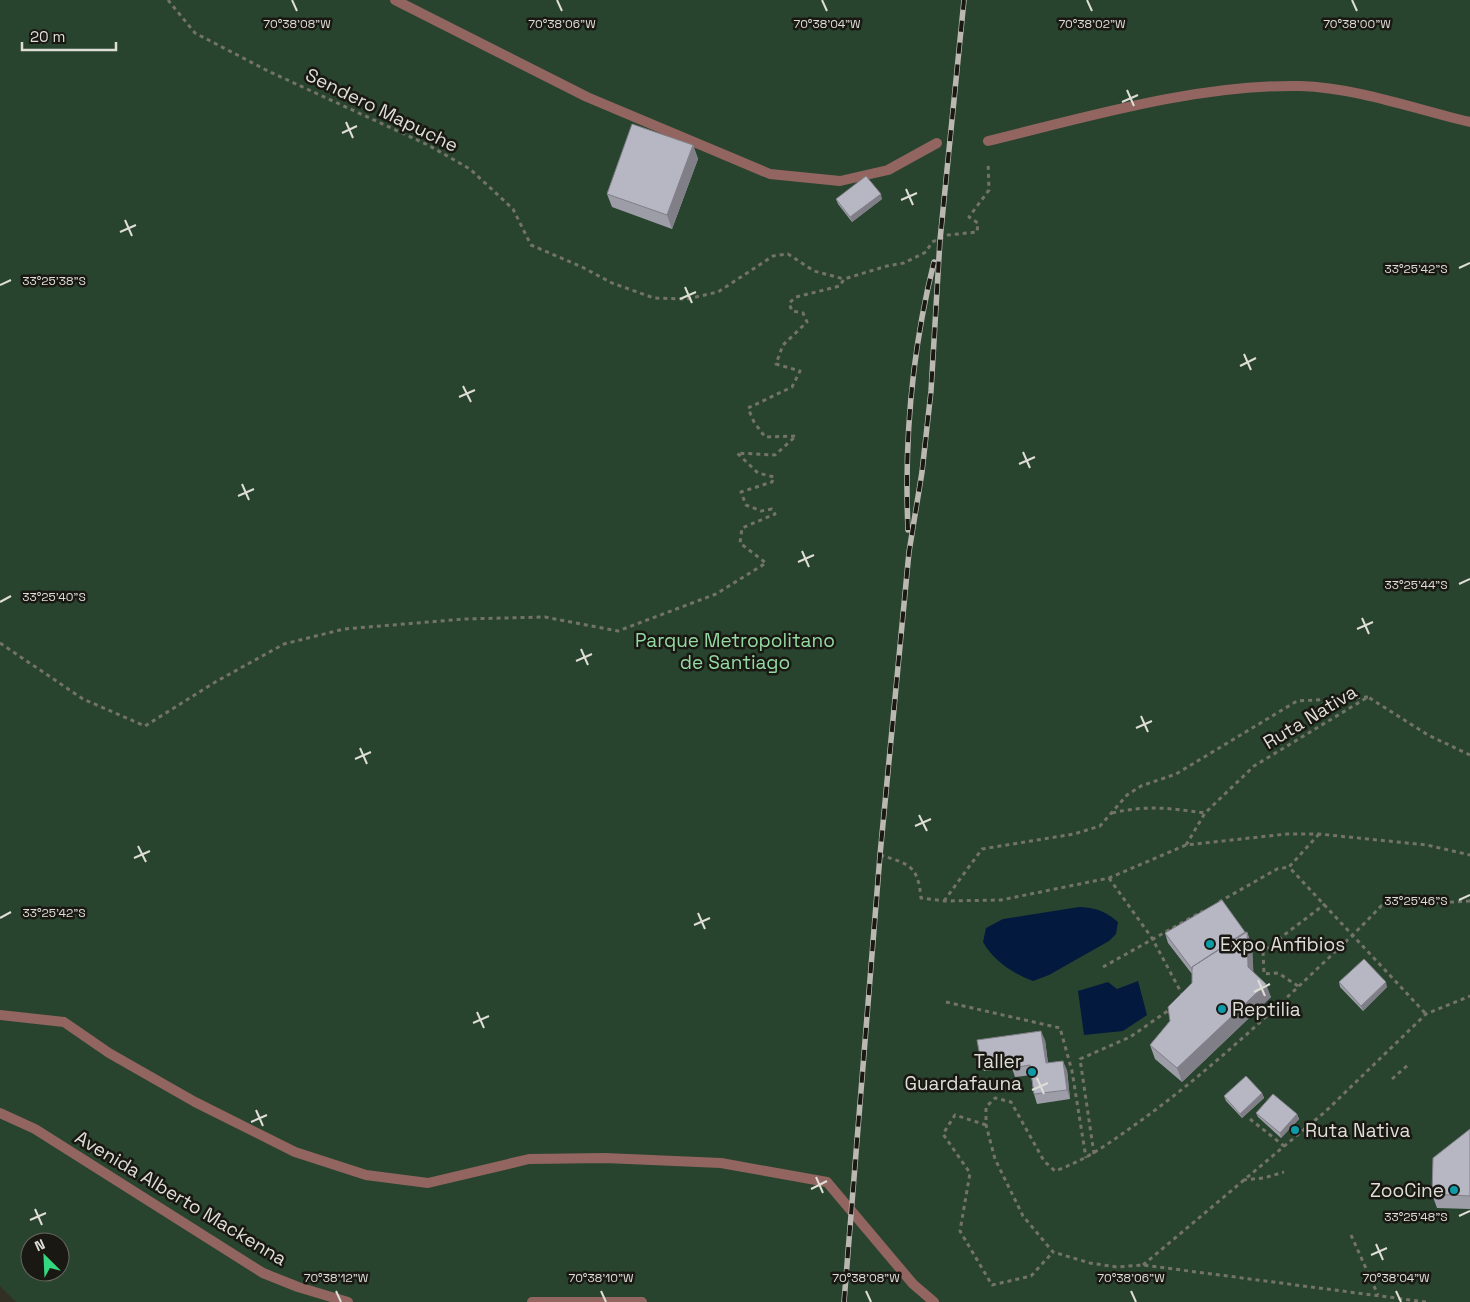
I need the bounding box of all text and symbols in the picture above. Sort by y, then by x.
text: 70°38'08"W [263,16,331,32]
text: 70°38'06"W [528,16,596,32]
text: 70°38'04"W [793,16,861,32]
text: 70°38'02"W [1058,16,1126,32]
text: 70°38'00"W [1323,16,1391,32]
scale bar [22,20,116,52]
text: 20 m [30,27,65,46]
street label: Sendero Mapuche [301,62,463,158]
text: 33°25'42"S [1384,261,1448,277]
text: 33°25'38"S [22,273,86,289]
text: 33°25'44"S [1384,577,1448,593]
text: 33°25'40"S [22,589,86,605]
park label: Parque Metropolitano de Santiago [635,628,835,675]
street label: Ruta Nativa [1258,679,1362,755]
text: 33°25'46"S [1384,893,1448,909]
text: 33°25'42"S [22,905,86,921]
place label: Expo Anfibios [1220,932,1345,957]
marker: Expo Anfibios [1204,938,1216,950]
place label: Reptilia [1232,997,1301,1022]
marker: Reptilia [1216,1003,1228,1015]
place label: Taller Guardafauna [904,1049,1022,1096]
marker: Taller Guardafauna [1026,1066,1038,1078]
place label: Ruta Nativa [1305,1118,1410,1143]
marker: Ruta Nativa [1289,1124,1301,1136]
street label: Avenida Alberto Mackenna [71,1125,292,1271]
place label: ZooCine [1370,1178,1444,1203]
marker: ZooCine [1448,1184,1460,1196]
text: 33°25'48"S [1384,1209,1448,1225]
north arrow [20,1232,70,1282]
text: N [32,1235,48,1255]
text: 70°38'12"W [304,1270,369,1286]
text: 70°38'10"W [569,1270,634,1286]
text: 70°38'08"W [832,1270,900,1286]
text: 70°38'06"W [1097,1270,1165,1286]
text: 70°38'04"W [1362,1270,1430,1286]

